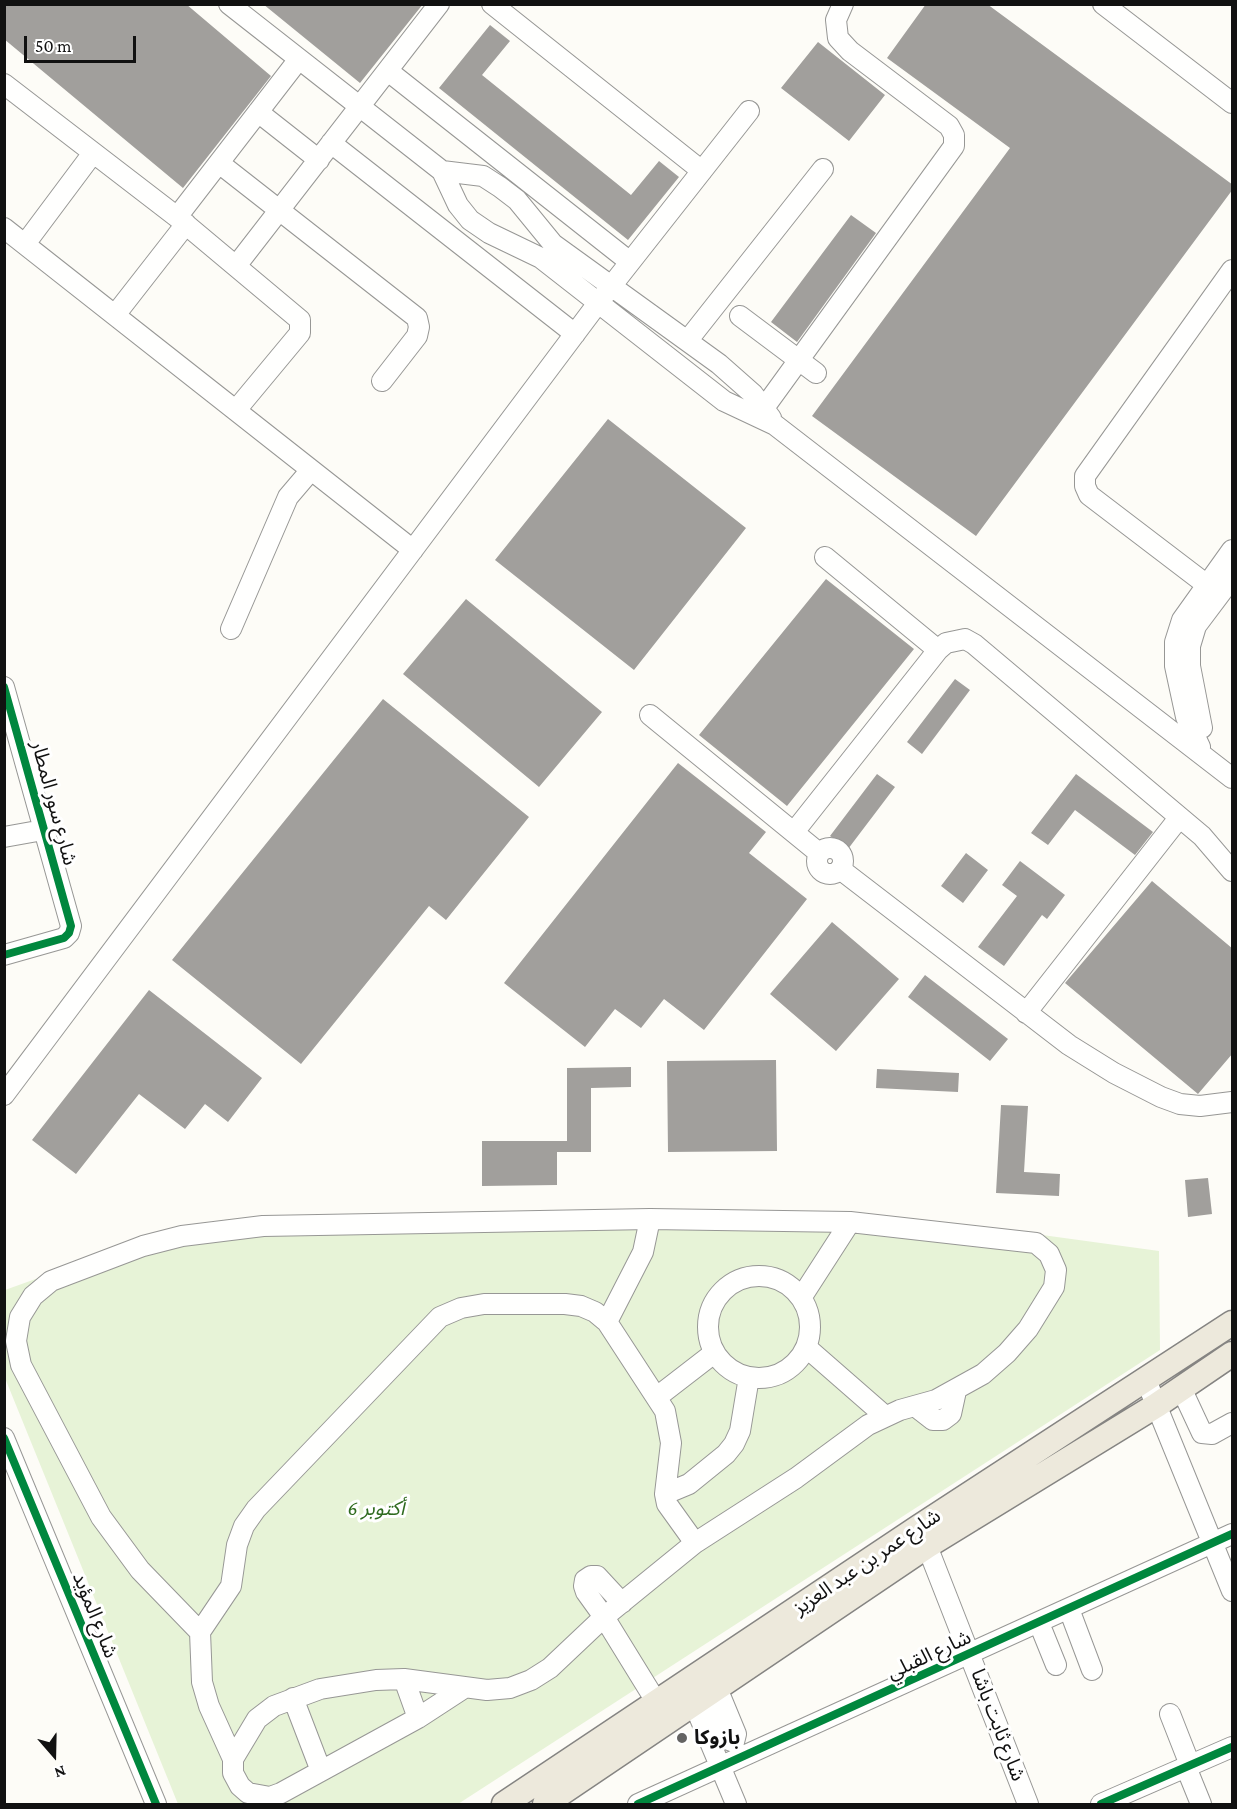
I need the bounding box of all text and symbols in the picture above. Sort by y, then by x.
scale bar [27,24,140,62]
text: 50 m [35,36,72,56]
street label: شارع سور المطار [26,738,82,868]
park label: 6 أكتوبر [347,1497,405,1521]
street label: شارع عمر بن عبد العزيز [789,1504,945,1620]
street label: شارع المؤيد [67,1569,123,1661]
street label: شارع القبلي [883,1625,975,1685]
street label: شارع ثابت باشا [966,1666,1030,1784]
north arrow [24,1725,84,1785]
place label: بازوكا [694,1726,740,1750]
marker: بازوكا [675,1731,689,1745]
text: N [52,1763,68,1782]

